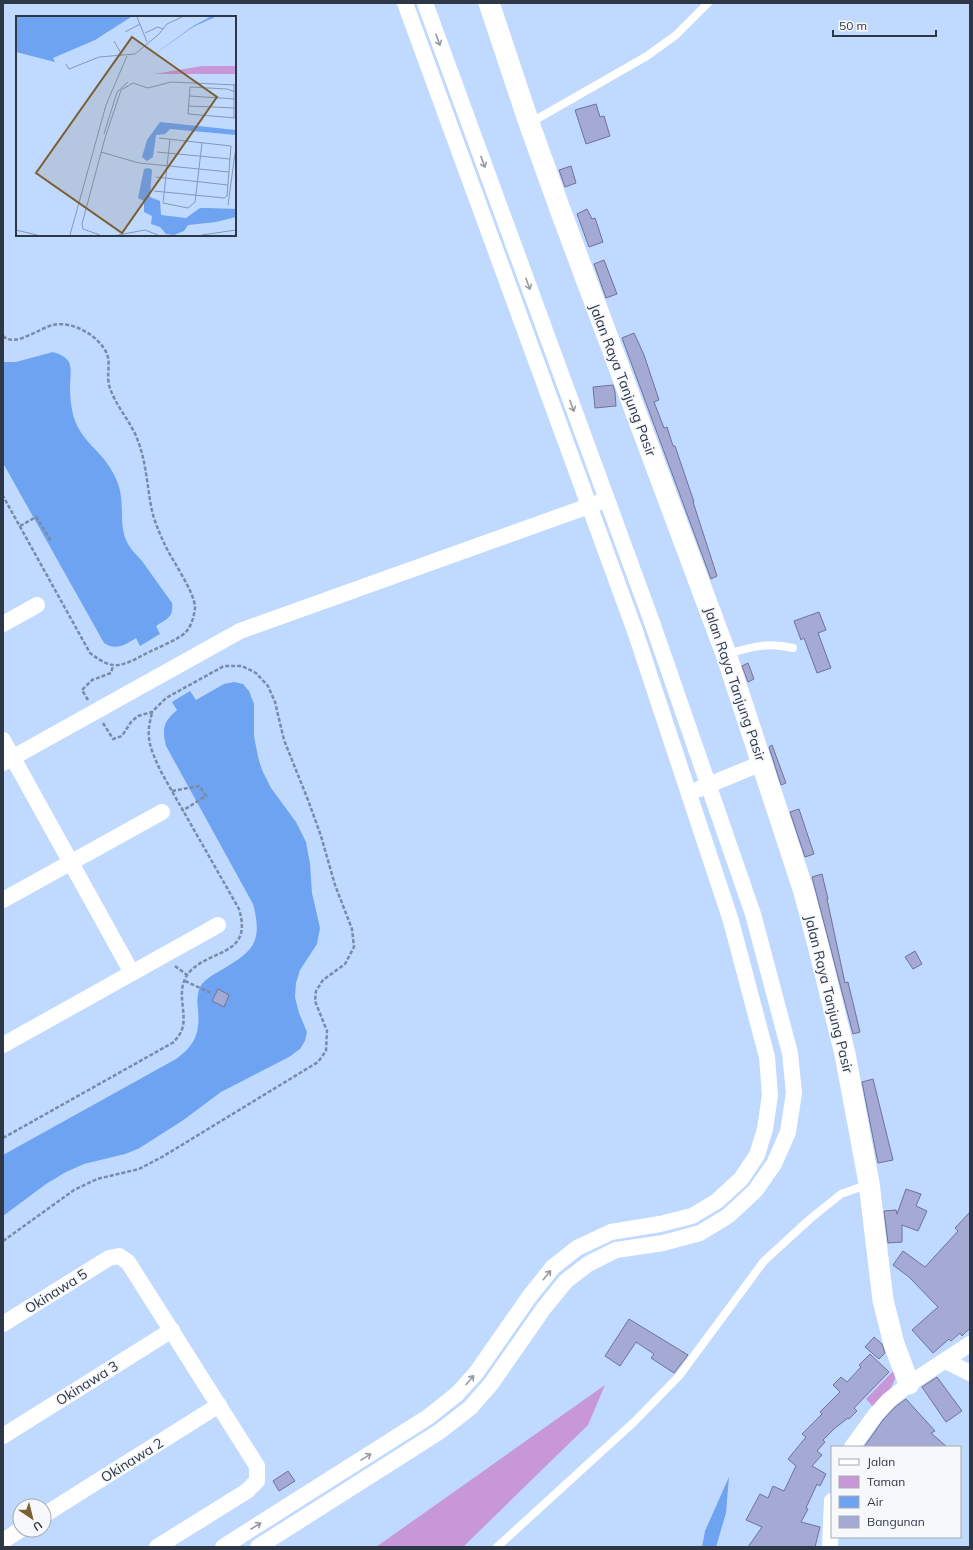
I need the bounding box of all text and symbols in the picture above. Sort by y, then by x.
scale bar [833,12,936,38]
inset map [16,16,236,236]
text: 50 m [839,18,867,33]
one-way arrow [435,33,443,45]
one-way arrow [479,155,487,167]
one-way arrow [524,277,532,289]
street label: Jalan Raya Tanjung Pasir [586,301,661,460]
one-way arrow [569,399,577,411]
street label: Jalan Raya Tanjung Pasir [700,604,770,764]
street label: Jalan Raya Tanjung Pasir [801,913,858,1076]
street label: Okinawa 5 [21,1265,91,1317]
one-way arrow [542,1270,551,1281]
street label: Okinawa 3 [52,1357,122,1409]
one-way arrow [465,1375,474,1385]
street label: Okinawa 2 [97,1434,167,1486]
legend [831,1446,961,1538]
one-way arrow [360,1452,371,1461]
text: Jalan [867,1454,895,1469]
text: Taman [867,1474,905,1489]
text: Air [867,1494,884,1509]
north arrow [12,1498,52,1538]
text: Bangunan [867,1514,925,1529]
text: U [30,1518,45,1534]
one-way arrow [250,1522,261,1530]

